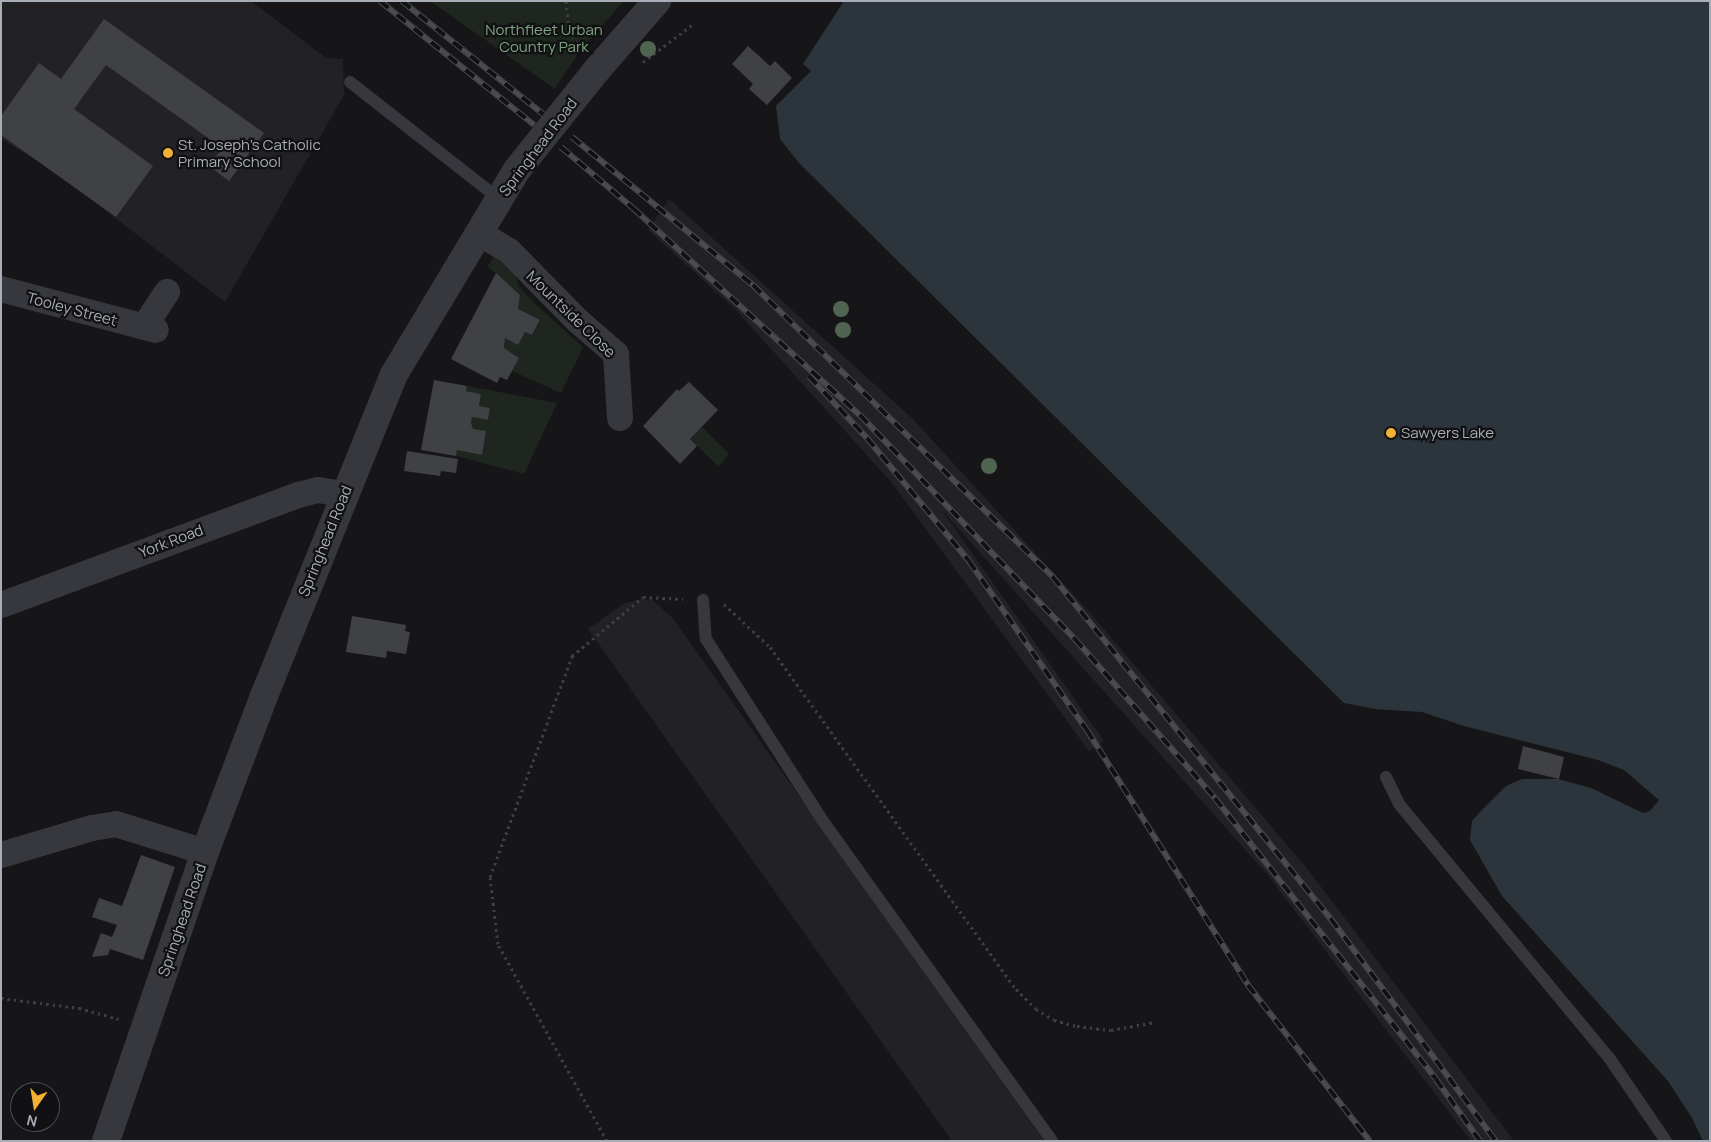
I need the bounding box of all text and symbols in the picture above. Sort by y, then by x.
park label: Northfleet Urban Country Park [485,20,603,55]
street label: Springhead Road [495,94,581,200]
place label: St. Joseph's Catholic Primary School [178,135,321,170]
marker: St. Joseph's Catholic Primary School [162,147,174,159]
street label: Mountside Close [523,267,619,361]
street label: Tooley Street [25,288,119,330]
place label: Sawyers Lake [1401,424,1494,442]
marker: Sawyers Lake [1385,427,1397,439]
street label: Springhead Road [295,483,355,599]
street label: York Road [136,521,206,561]
street label: Springhead Road [154,861,210,979]
north arrow [10,1082,60,1132]
text: N [25,1111,39,1132]

